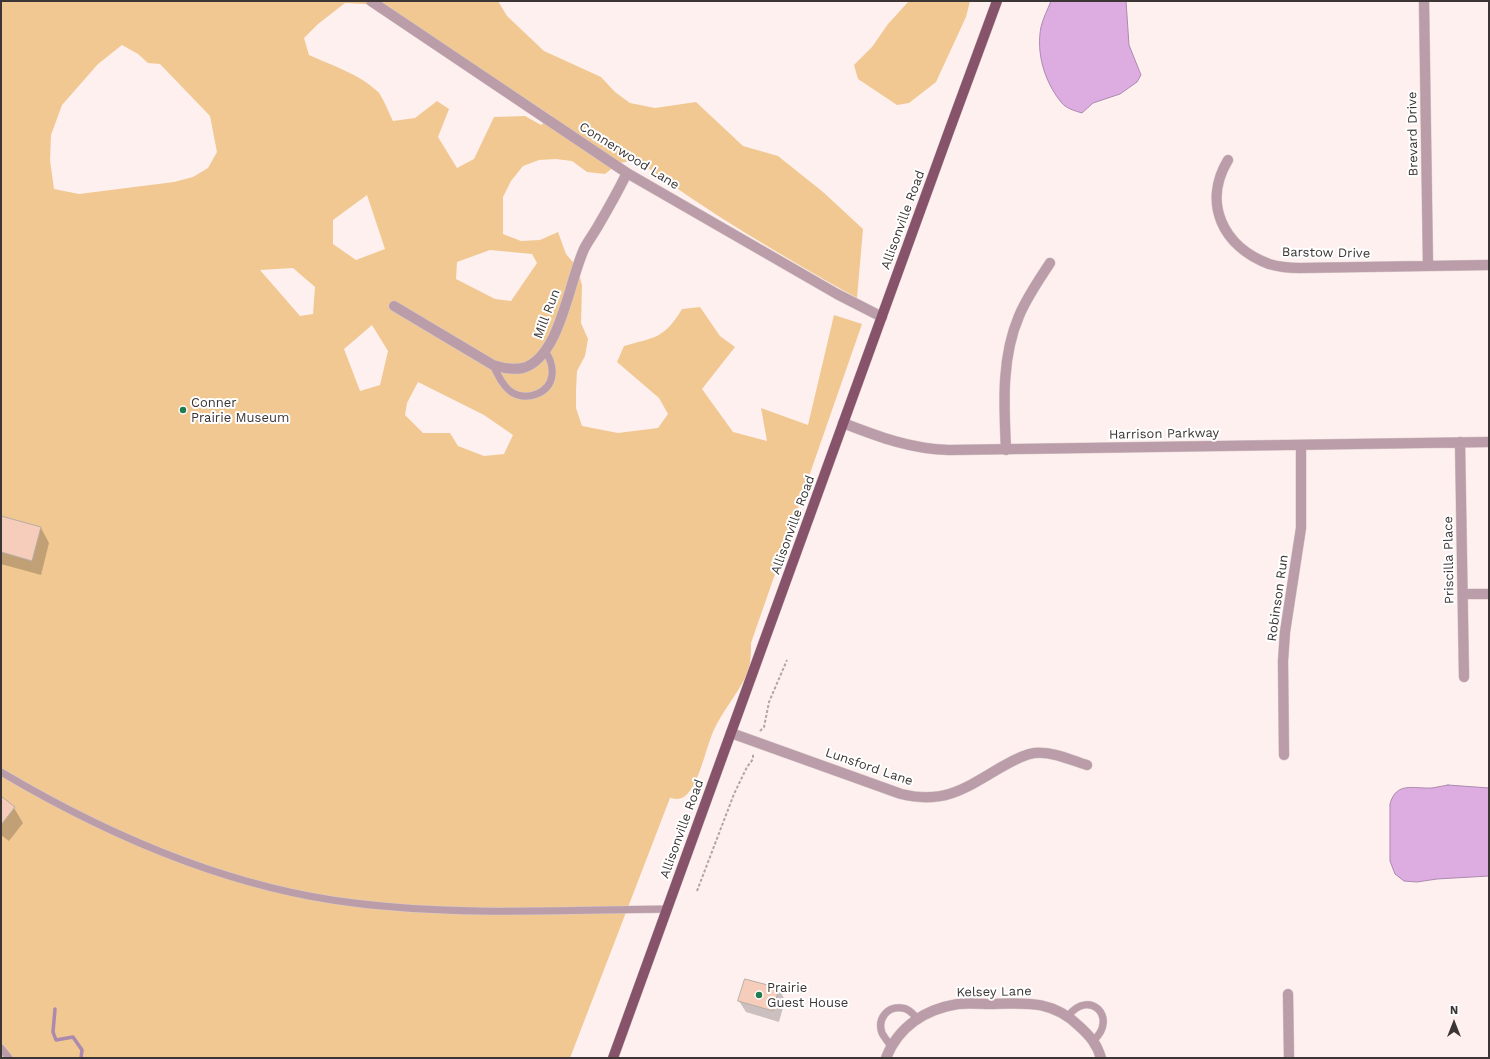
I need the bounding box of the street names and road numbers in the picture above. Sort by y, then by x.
street label: Brevard Drive [1404,91,1422,177]
street label: Connerwood Lane [576,119,682,193]
street label: Allisonville Road [878,168,928,272]
street label: Barstow Drive [1282,244,1370,262]
street label: Mill Run [530,287,564,341]
street label: Harrison Parkway [1109,425,1219,443]
street label: Allisonville Road [768,473,818,577]
street label: Priscilla Place [1440,516,1458,604]
street label: Robinson Run [1264,554,1292,642]
street label: Lunsford Lane [823,745,915,789]
street label: Allisonville Road [657,777,707,881]
street label: Kelsey Lane [956,984,1032,1000]

